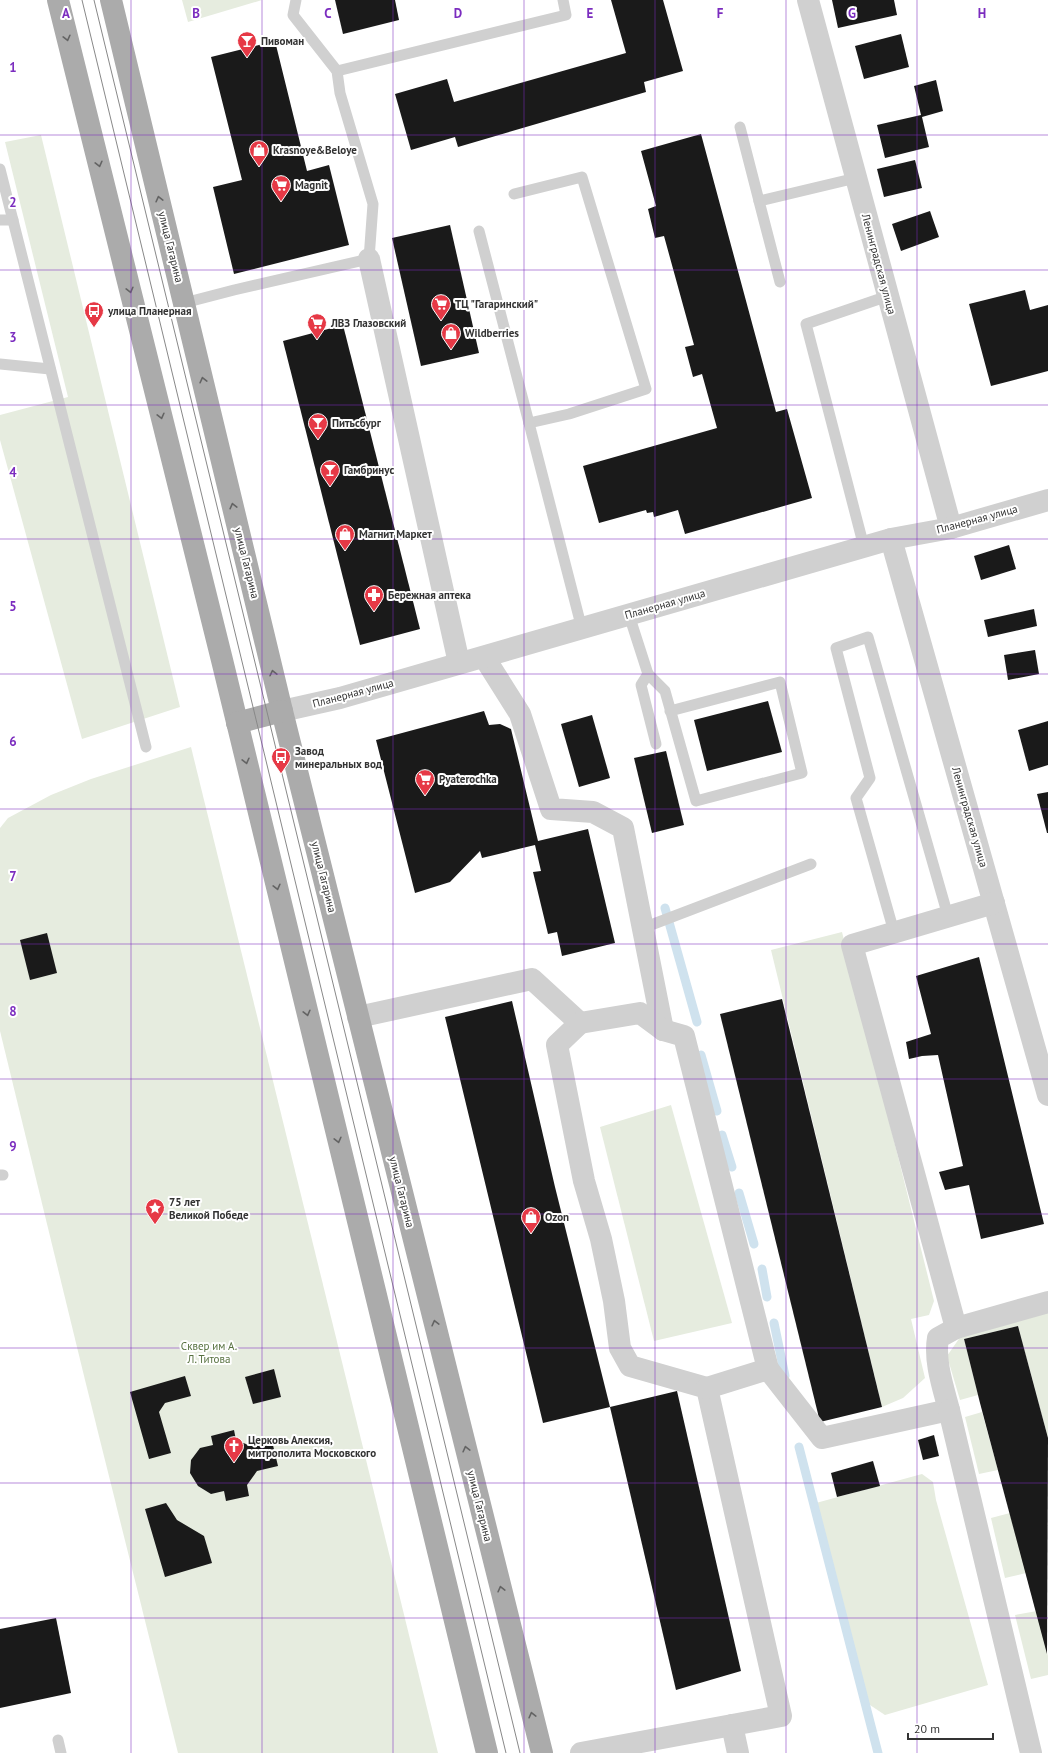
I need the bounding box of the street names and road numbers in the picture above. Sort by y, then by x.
street label: улица Гагарина [155,210,187,284]
street label: Ленинградская улица [859,211,899,316]
street label: Планерная улица [935,501,1019,537]
street label: улица Гагарина [231,526,263,600]
street label: Планерная улица [623,586,707,622]
street label: Планерная улица [311,675,395,711]
street label: Ленинградская улица [949,764,991,869]
street label: улица Гагарина [308,840,340,914]
street label: улица Гагарина [386,1155,418,1229]
street label: улица Гагарина [464,1469,496,1543]

